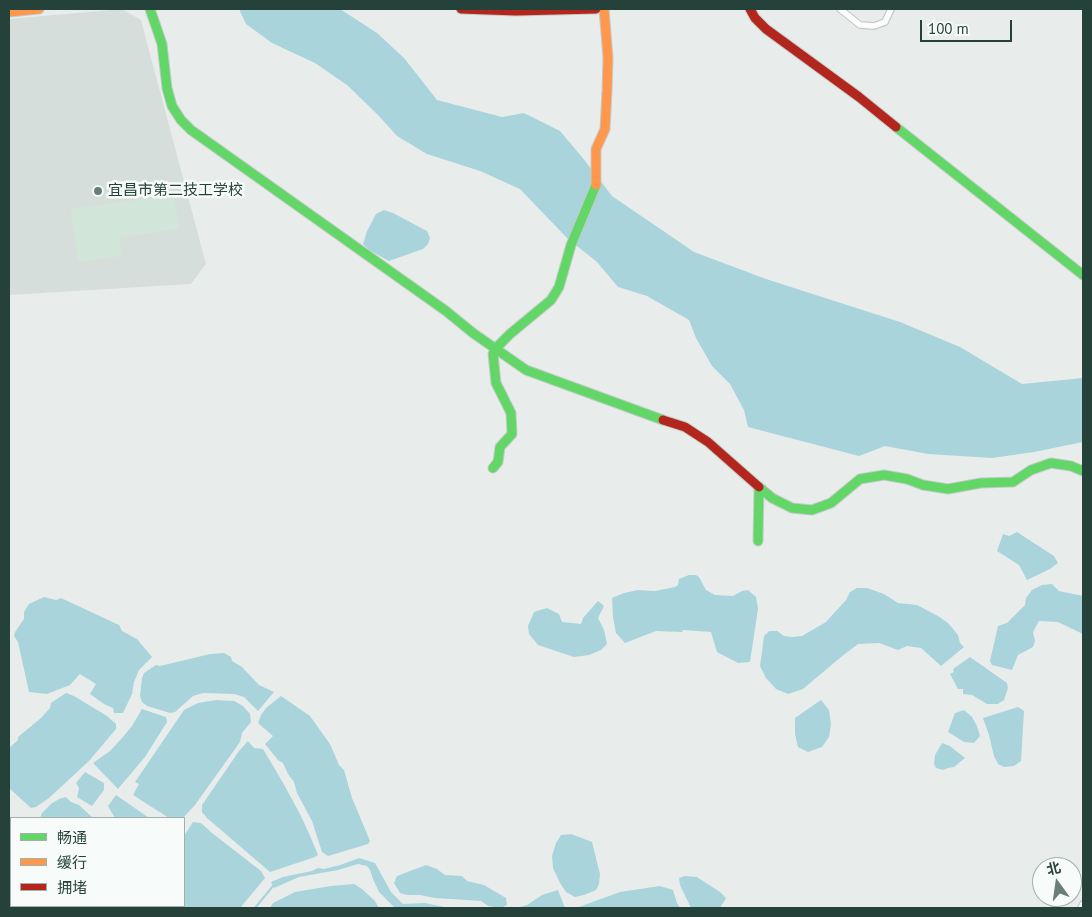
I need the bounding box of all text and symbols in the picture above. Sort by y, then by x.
scale bar [922,10,1014,42]
text: 100 m [928,19,969,38]
place label: 宜昌市第二技工学校 [108,182,243,200]
marker: 宜昌市第二技工学校 [92,185,104,197]
legend [10,817,185,907]
text: 畅通 [57,828,87,847]
text: 缓行 [57,853,87,872]
north arrow [1032,857,1082,907]
text: 北 [1045,858,1063,879]
text: 拥堵 [57,878,87,897]

